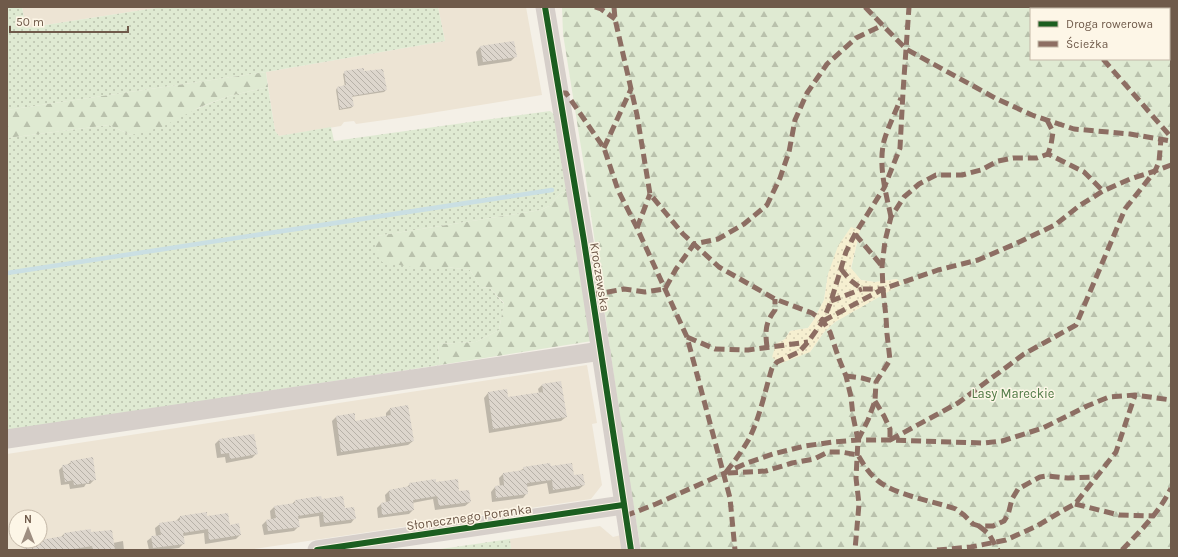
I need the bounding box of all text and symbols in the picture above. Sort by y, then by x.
scale bar [10,8,128,34]
legend [1030,8,1170,60]
text: 50 m [16,15,44,29]
text: Droga rowerowa [1066,17,1153,31]
text: Ścieżka [1066,36,1108,51]
street label: Kroczewska [587,241,613,313]
park label: Lasy Mareckie [971,386,1055,401]
street label: Słonecznego Poranka [405,501,533,533]
north arrow [8,509,48,549]
text: N [24,513,32,526]

